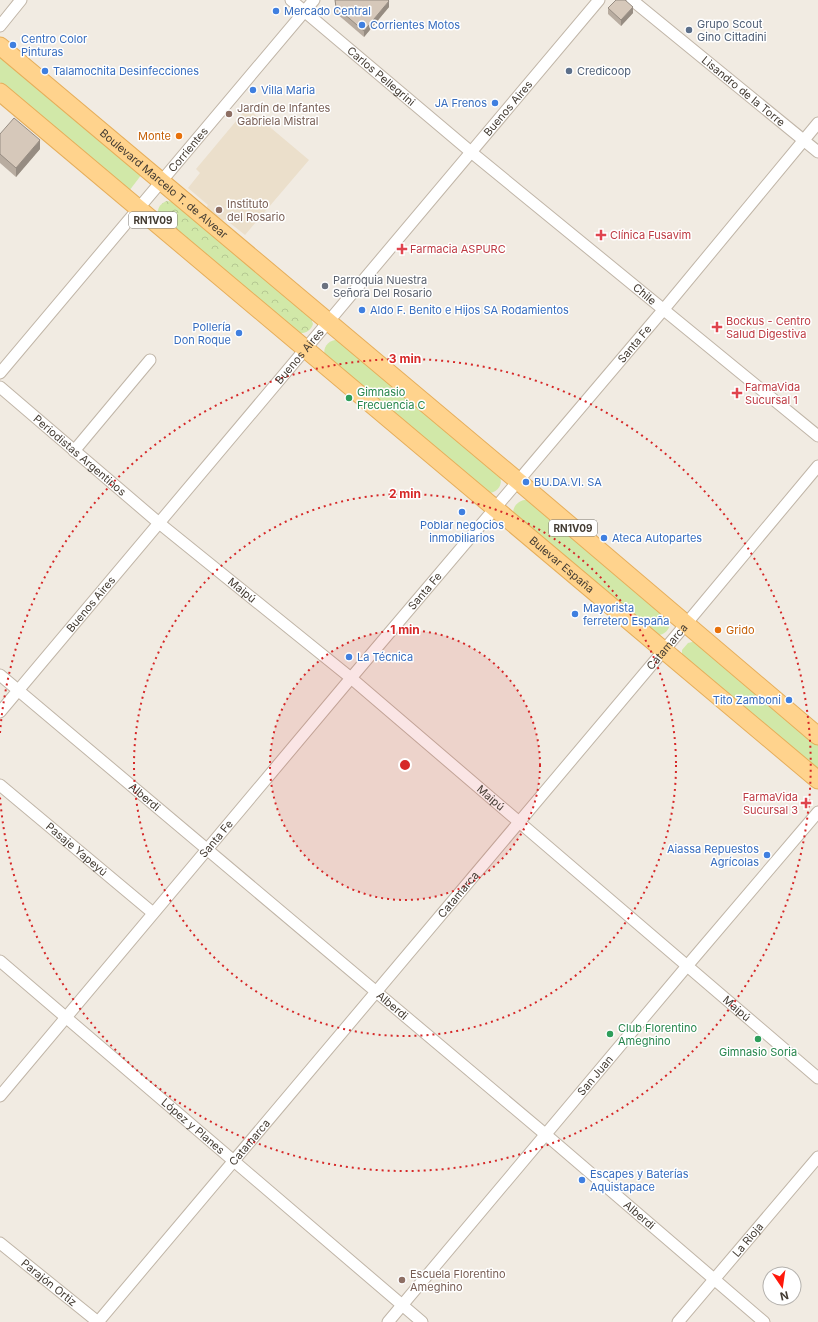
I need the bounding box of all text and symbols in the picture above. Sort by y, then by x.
place label: Mercado Central [284,4,371,18]
marker: Mercado Central [271,6,281,16]
place label: Grupo Scout Gino Cittadini [697,17,766,44]
place label: Corrientes Motos [370,18,460,32]
marker: Corrientes Motos [357,20,367,30]
marker: Grupo Scout Gino Cittadini [684,25,694,35]
place label: Centro Color Pinturas [21,32,87,59]
marker: Centro Color Pinturas [8,40,18,50]
street label: Carlos Pellegrini [344,43,418,109]
street label: Lisandro de la Torre [699,53,788,129]
place label: Talamochita Desinfecciones [53,64,199,78]
place label: Credicoop [577,64,631,78]
marker: Talamochita Desinfecciones [40,66,50,76]
marker: Credicoop [564,66,574,76]
street label: Buenos Aires [480,77,536,139]
place label: Villa Maria [261,83,315,97]
marker: Villa Maria [248,85,258,95]
place label: JA Frenos [435,96,487,110]
marker: JA Frenos [490,98,500,108]
place label: Jardín de Infantes Gabriela Mistral [237,101,331,128]
marker: Jardín de Infantes Gabriela Mistral [224,109,234,119]
street label: Corrientes [165,124,211,175]
street label: Boulevard Marcelo T. de Alvear [97,126,231,241]
place label: Monte [138,129,171,143]
marker: Monte [174,131,184,141]
place label: Instituto del Rosario [227,197,285,224]
marker: Instituto del Rosario [214,205,224,215]
road number: RN1V09 [129,212,177,228]
place label: Clínica Fusavim [610,228,691,242]
marker: Clínica Fusavim [595,229,607,241]
place label: Farmacia ASPURC [410,242,506,256]
marker: Farmacia ASPURC [397,244,407,254]
place label: Parroquia Nuestra Señora Del Rosario [333,273,433,300]
street label: Chile [630,280,659,308]
marker: Parroquia Nuestra Señora Del Rosario [320,281,330,291]
place label: Aldo F. Benito e Hijos SA Rodamientos [370,303,569,317]
marker: Aldo F. Benito e Hijos SA Rodamientos [357,305,367,315]
place label: Bockus - Centro Salud Digestiva [726,314,811,341]
place label: Pollería Don Roque [174,320,231,347]
marker: Bockus - Centro Salud Digestiva [711,321,723,333]
street label: Santa Fe [614,322,654,366]
street label: Buenos Aires [272,325,327,387]
marker: Pollería Don Roque [234,328,244,338]
text: 3 min [389,351,421,366]
place label: FarmaVida Sucursal 1 [745,380,800,407]
place label: Gimnasio Frecuencia C [357,385,426,412]
marker: FarmaVida Sucursal 1 [732,388,742,398]
marker: Gimnasio Frecuencia C [344,393,354,403]
street label: Periodistas Argentinos [31,412,129,499]
place label: BU.DA.VI. SA [534,475,602,489]
marker: BU.DA.VI. SA [521,477,531,487]
text: 2 min [389,486,421,501]
marker: Poblar negocios inmobiliarios [457,507,467,517]
place label: Poblar negocios inmobiliarios [420,518,504,545]
road number: RN1V09 [549,520,597,536]
place label: Ateca Autopartes [612,531,702,545]
street label: Bulevar España [526,533,597,596]
marker: Ateca Autopartes [599,533,609,543]
street label: Santa Fe [405,569,445,613]
street label: Buenos Aires [63,573,118,635]
street label: Maipú [225,575,259,606]
place label: Mayorista ferretero España [583,601,670,628]
marker: Mayorista ferretero España [570,609,580,619]
street label: Catamarca [643,621,690,673]
text: 1 min [390,622,420,637]
place label: Grido [726,623,755,637]
marker: Grido [713,625,723,635]
place label: La Técnica [357,650,413,664]
marker: La Técnica [344,652,354,662]
place label: Tito Zamboni [713,693,781,707]
marker: Tito Zamboni [784,695,794,705]
centre of rings [398,758,412,772]
street label: Alberdi [126,780,163,814]
street label: Maipú [474,782,507,813]
place label: FarmaVida Sucursal 3 [743,790,798,817]
marker: FarmaVida Sucursal 3 [801,798,811,808]
street label: Santa Fe [196,817,236,860]
street label: Pasaje Yapeyú [43,819,110,879]
place label: Aiassa Repuestos Agrícolas [667,842,759,869]
marker: Aiassa Repuestos Agrícolas [762,850,772,860]
street label: Catamarca [435,868,482,921]
street label: Alberdi [374,988,411,1023]
street label: Maipú [720,993,754,1024]
place label: Club Florentino Ameghino [618,1021,697,1048]
marker: Club Florentino Ameghino [605,1029,615,1039]
marker: Gimnasio Soria [753,1034,763,1044]
place label: Gimnasio Soria [719,1045,797,1059]
street label: San Juan [574,1052,616,1098]
street label: López y Planes [158,1095,228,1157]
street label: Catamarca [226,1116,273,1168]
place label: Escapes y Baterías Aquistapace [590,1167,689,1194]
marker: Escapes y Baterías Aquistapace [577,1175,587,1185]
street label: Alberdi [621,1198,658,1232]
street label: La Rioja [729,1220,766,1260]
street label: Parajón Ortiz [18,1256,80,1309]
north arrow [762,1266,802,1306]
place label: Escuela Florentino Ameghino [410,1267,506,1294]
marker: Escuela Florentino Ameghino [397,1275,407,1285]
text: N [779,1288,790,1304]

